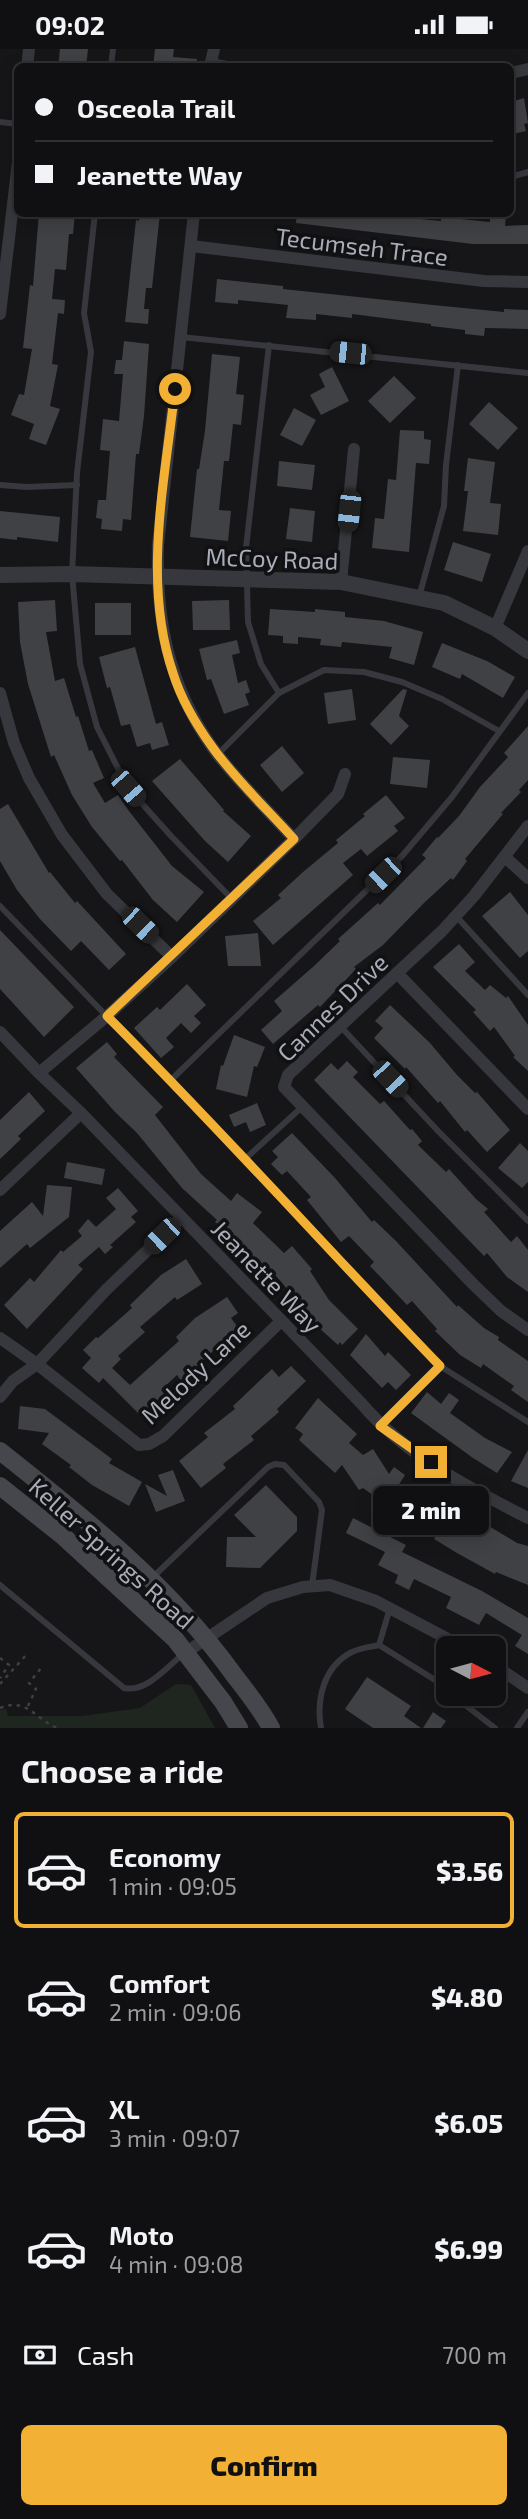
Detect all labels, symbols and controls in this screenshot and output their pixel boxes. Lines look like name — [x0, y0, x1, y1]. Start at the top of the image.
text: 09:02 — [35, 9, 105, 40]
text: Osceola Trail — [77, 92, 235, 123]
text: Jeanette Way — [77, 159, 242, 190]
street label: Tecumseh Trace — [274, 221, 450, 271]
car — [329, 340, 372, 366]
route start — [159, 373, 191, 405]
car — [337, 489, 362, 533]
street label: McCoy Road — [205, 541, 339, 575]
car — [107, 765, 150, 811]
car — [361, 853, 406, 897]
car — [118, 903, 163, 947]
street label: Cannes Drive — [271, 947, 393, 1067]
car — [368, 1056, 413, 1102]
car — [140, 1214, 185, 1258]
street label: Jeanette Way — [206, 1214, 328, 1339]
street label: Melody Lane — [135, 1314, 255, 1430]
route end — [415, 1446, 447, 1478]
street label: Keller Springs Road — [24, 1471, 200, 1635]
callout: 2 min — [373, 1487, 489, 1535]
text: 2 min — [401, 1496, 461, 1524]
north arrow — [436, 1636, 506, 1706]
map controls — [436, 1636, 506, 1706]
text: Choose a ride — [21, 1751, 224, 1789]
icon: car — [25, 1839, 88, 1902]
text: Economy — [109, 1841, 221, 1872]
text: $3.56 — [436, 1855, 503, 1886]
text: 1 min · 09:05 — [109, 1872, 237, 1900]
icon: car — [25, 1965, 88, 2028]
text: Comfort — [109, 1967, 210, 1998]
text: $4.80 — [431, 1981, 503, 2012]
text: 2 min · 09:06 — [109, 1998, 241, 2026]
icon: car — [25, 2091, 88, 2154]
text: XL — [109, 2093, 140, 2124]
text: $6.05 — [434, 2107, 503, 2138]
text: 3 min · 09:07 — [109, 2124, 240, 2152]
icon: car — [25, 2217, 88, 2280]
text: Moto — [109, 2219, 174, 2250]
text: $6.99 — [434, 2233, 503, 2264]
text: 4 min · 09:08 — [109, 2250, 243, 2278]
icon: cash — [21, 2336, 59, 2374]
text: Cash — [77, 2339, 134, 2370]
text: 700 m — [442, 2341, 507, 2369]
button: Confirm — [21, 2425, 507, 2505]

